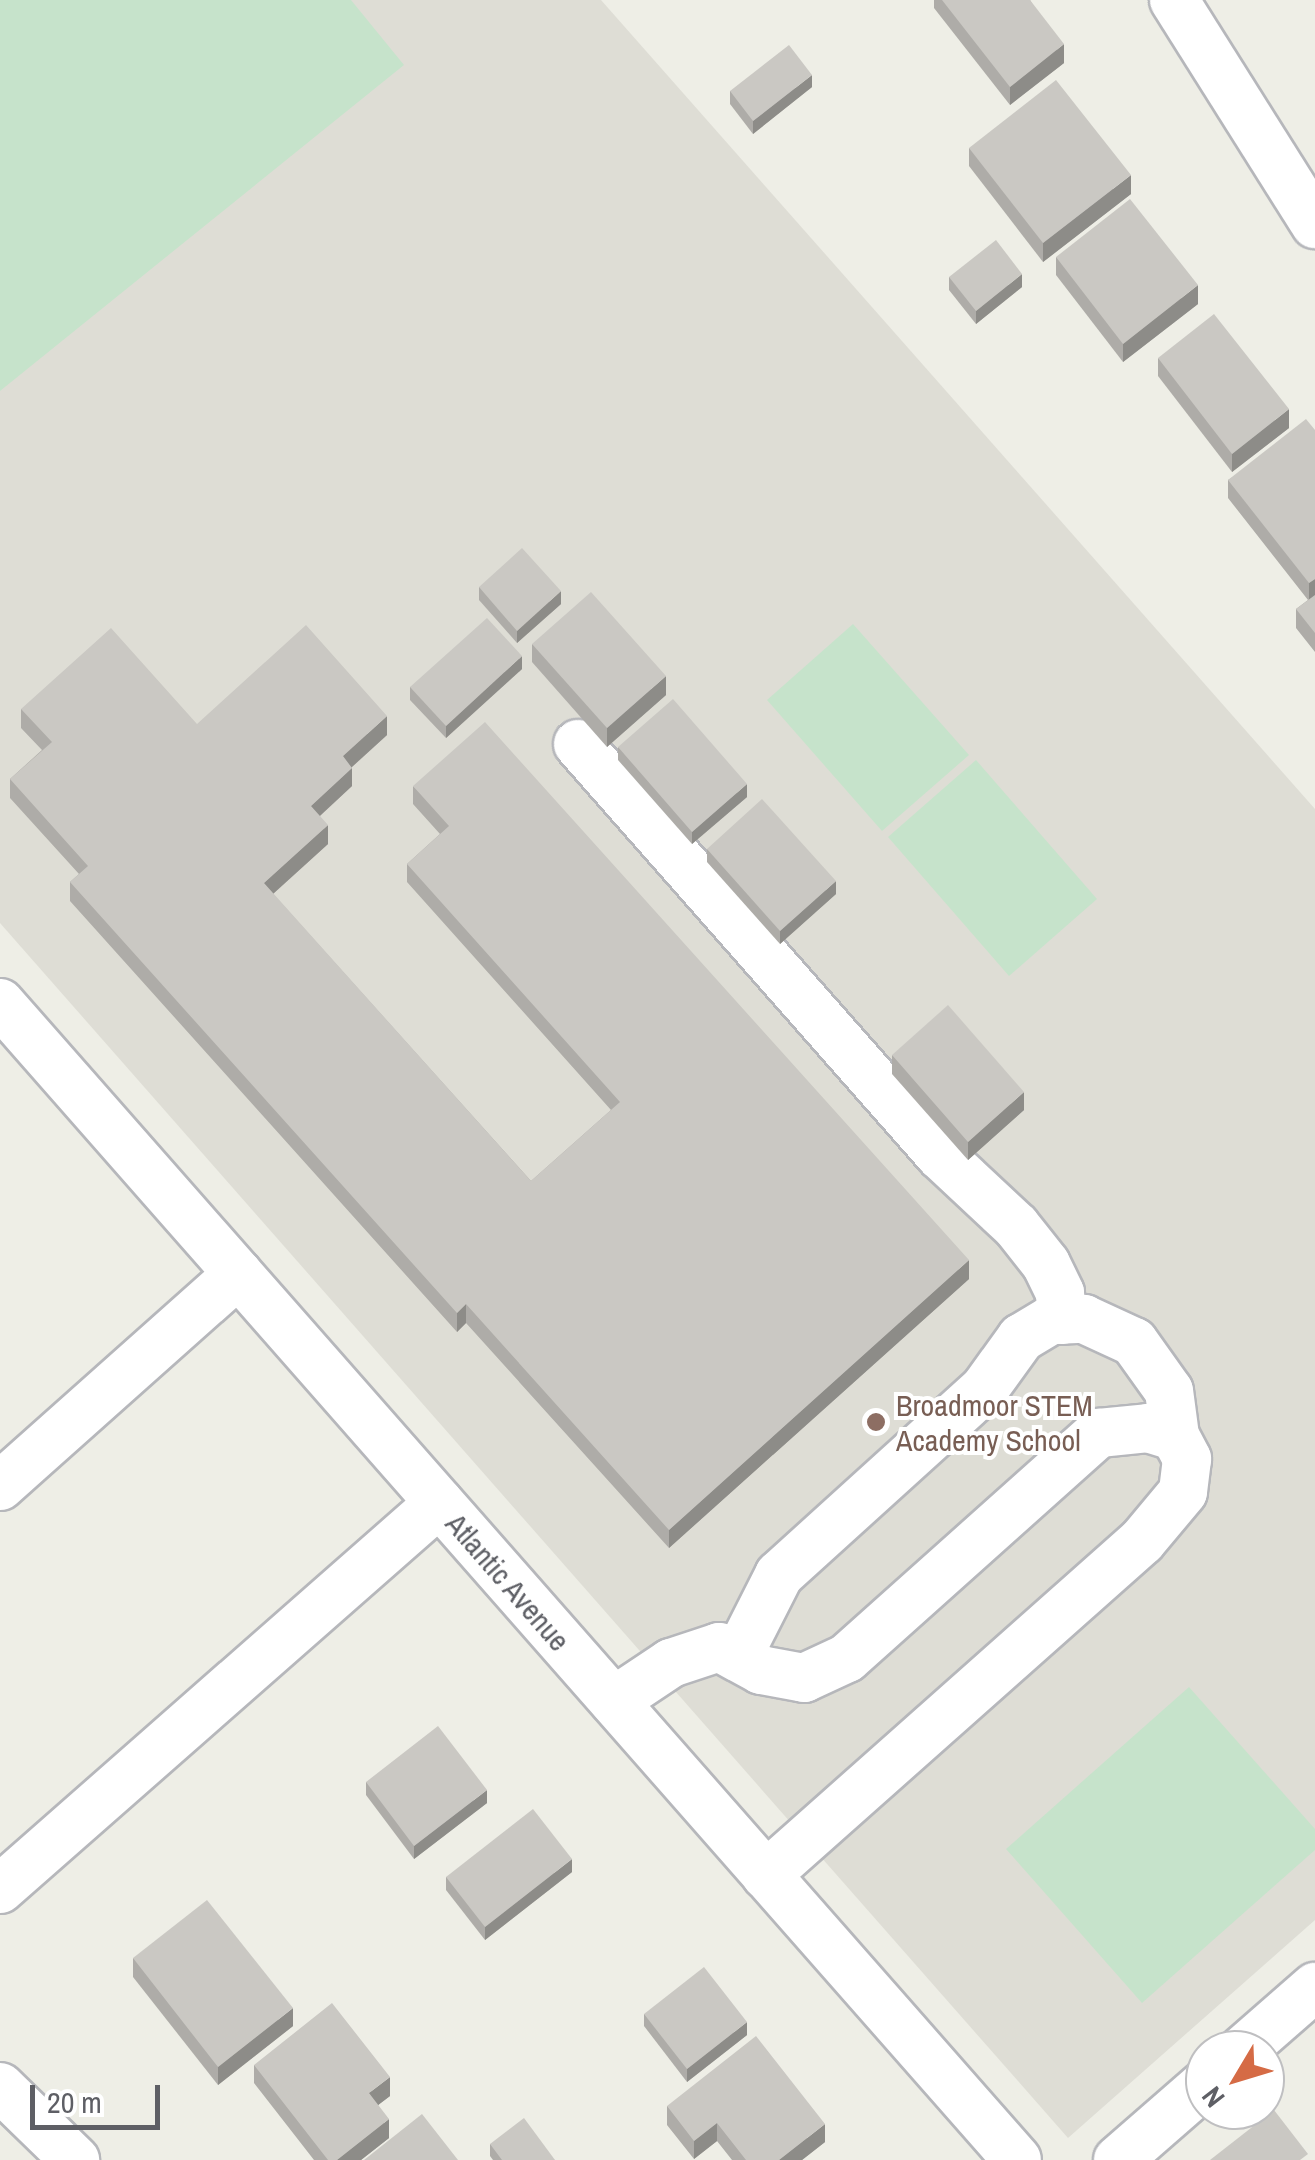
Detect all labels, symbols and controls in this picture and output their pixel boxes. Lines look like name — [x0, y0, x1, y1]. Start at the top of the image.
place label: Broadmoor STEM Academy School — [896, 1387, 1093, 1458]
marker: Broadmoor STEM Academy School — [865, 1411, 887, 1433]
street label: Atlantic Avenue — [438, 1505, 578, 1659]
north arrow — [1185, 2030, 1285, 2130]
scale bar — [35, 2065, 165, 2127]
text: N — [1193, 2079, 1233, 2115]
text: 20 m — [47, 2082, 102, 2122]

